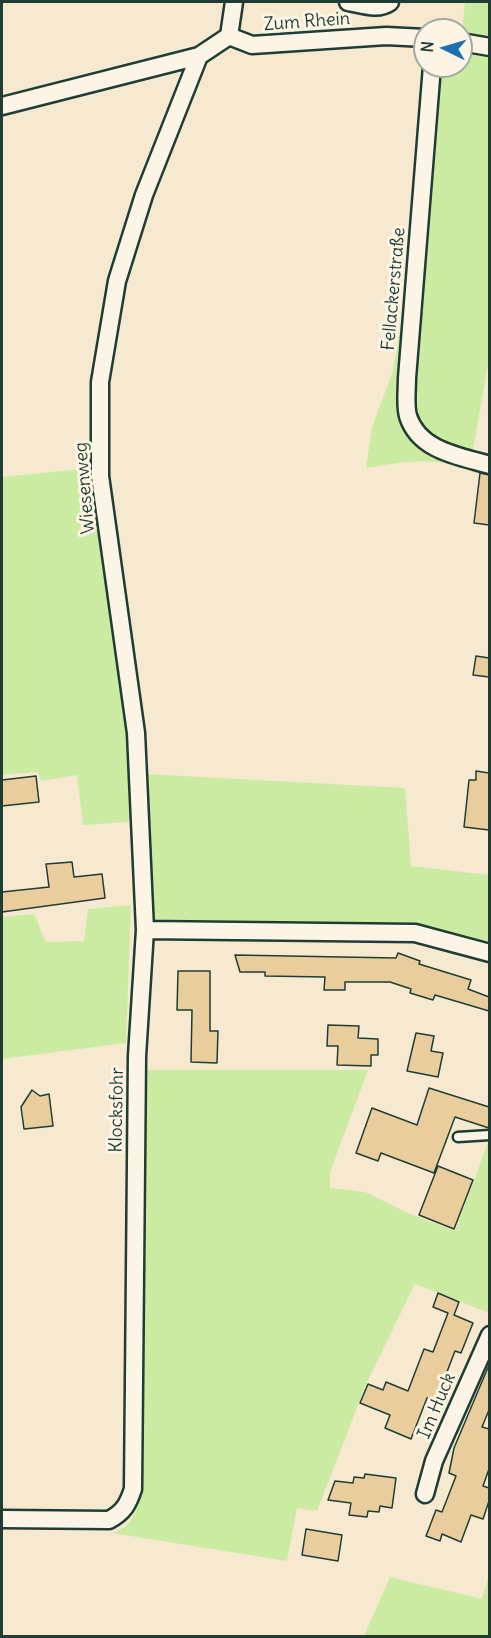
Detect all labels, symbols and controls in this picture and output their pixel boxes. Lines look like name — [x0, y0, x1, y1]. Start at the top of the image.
street label: Zum Rhein — [263, 8, 351, 36]
north arrow — [413, 18, 473, 78]
text: N — [417, 40, 438, 53]
street label: Fellackerstraße — [378, 227, 410, 351]
street label: Wiesenweg — [70, 441, 100, 535]
street label: Klocksfohr — [105, 1067, 129, 1153]
street label: Im Huck — [413, 1370, 461, 1442]

